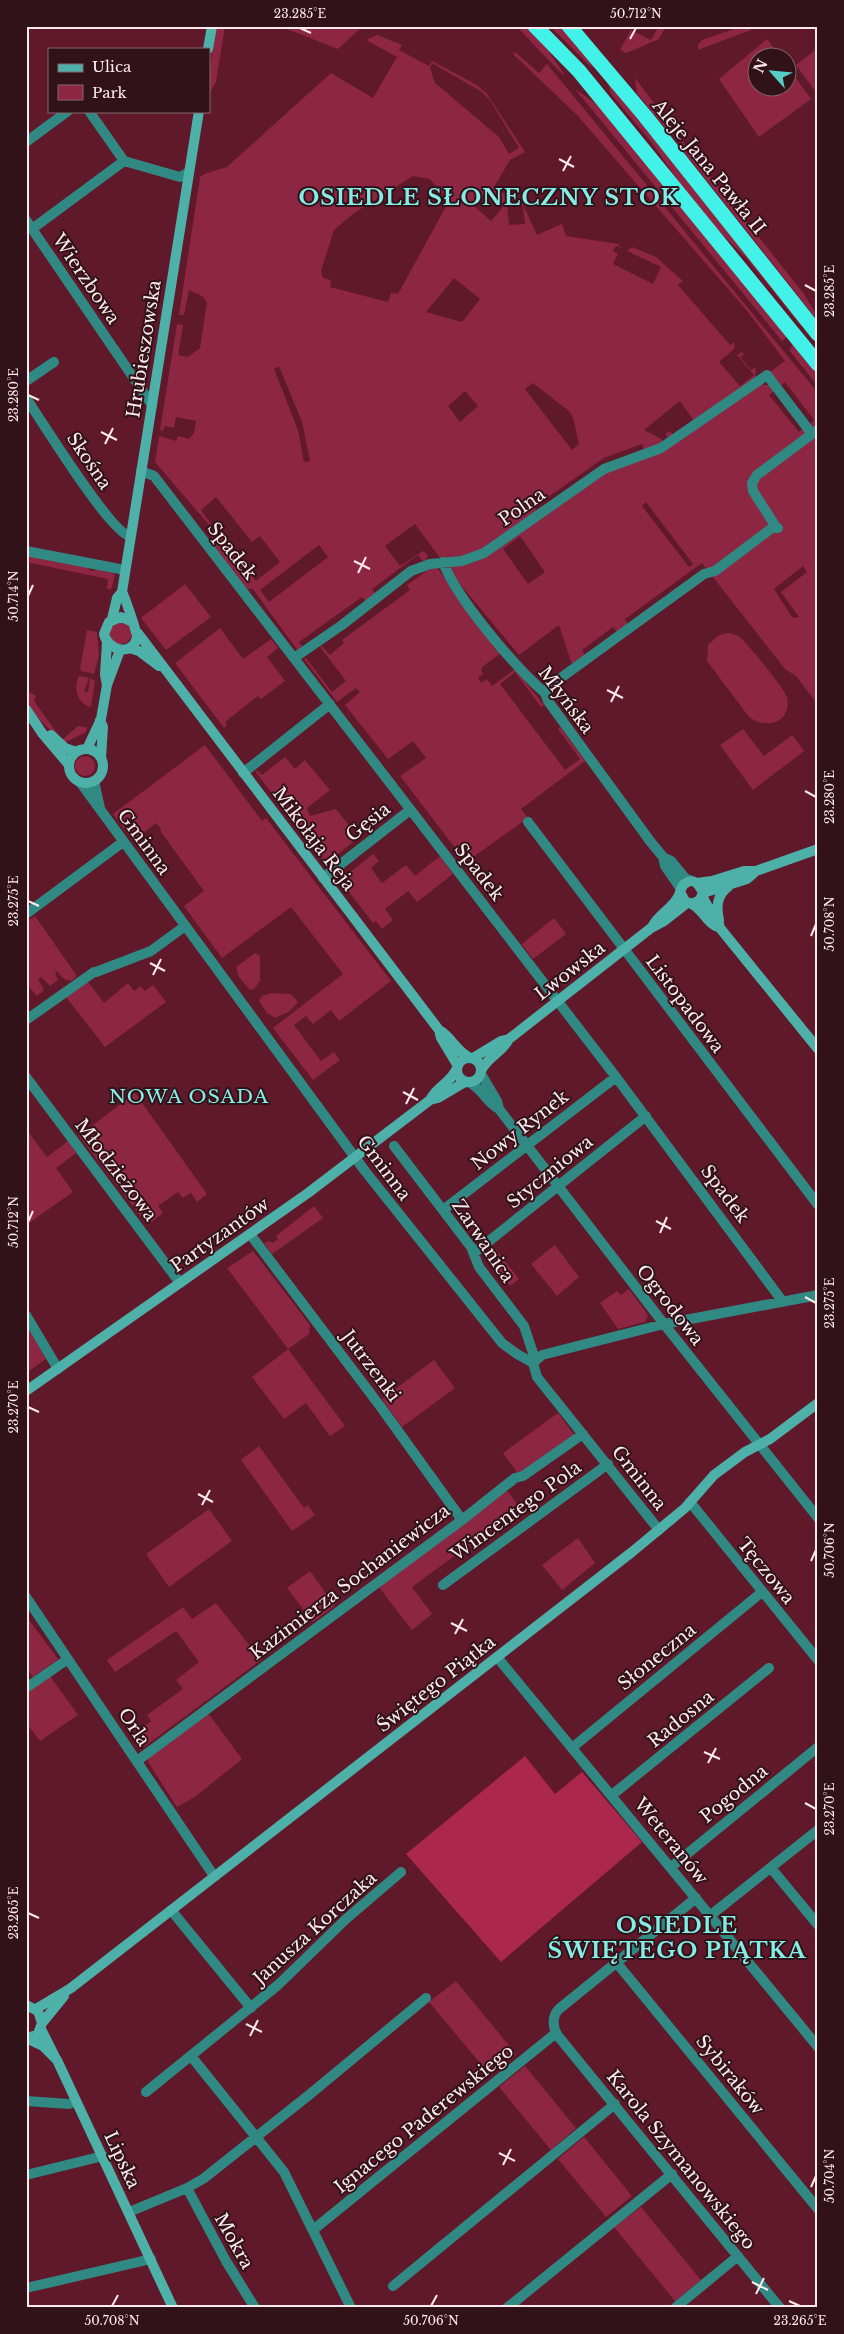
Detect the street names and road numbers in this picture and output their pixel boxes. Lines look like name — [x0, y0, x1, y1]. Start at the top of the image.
street label: Aleje Jana Pawła II — [647, 94, 770, 239]
street label: Wierzbowa — [47, 229, 124, 328]
street label: Hrubieszowska — [122, 278, 166, 420]
street label: Skośna — [62, 428, 116, 494]
street label: Polna — [494, 483, 550, 531]
street label: Spadek — [203, 518, 261, 584]
street label: Młyńska — [534, 662, 598, 738]
street label: Mikołaja Reja — [268, 783, 360, 895]
street label: Gęsia — [341, 798, 395, 846]
street label: Gminna — [113, 805, 175, 879]
street label: Spadek — [450, 839, 508, 905]
street label: Lwowska — [530, 937, 610, 1005]
street label: Listopadowa — [641, 951, 729, 1057]
street label: Nowy Rynek — [467, 1085, 573, 1175]
street label: Młodzieżowa — [70, 1114, 162, 1226]
street label: Gminna — [352, 1131, 416, 1205]
street label: Styczniowa — [503, 1131, 597, 1213]
street label: Spadek — [696, 1161, 754, 1227]
street label: Partyzantów — [167, 1193, 274, 1277]
street label: Zarwanica — [447, 1195, 519, 1287]
street label: Ogrodowa — [632, 1260, 708, 1350]
street label: Jutrzenki — [336, 1324, 405, 1406]
street label: Gminna — [607, 1441, 671, 1515]
street label: Wincentego Pola — [446, 1456, 586, 1566]
street label: Kazimierza Sochaniewicza — [246, 1500, 454, 1664]
street label: Tęczowa — [733, 1533, 799, 1609]
street label: Słoneczna — [614, 1619, 700, 1695]
street label: Świętego Piątka — [372, 1630, 500, 1737]
street label: Radosna — [644, 1686, 718, 1752]
street label: Orla — [113, 1704, 155, 1750]
street label: Pogodna — [696, 1760, 772, 1828]
street label: Weteranów — [629, 1793, 713, 1889]
street label: Janusza Korczaka — [247, 1867, 381, 1991]
street label: Sybiraków — [691, 2031, 769, 2120]
street label: Ignacego Paderewskiego — [330, 2040, 518, 2198]
street label: Karola Szymanowskiego — [602, 2066, 760, 2254]
street label: Lipska — [99, 2128, 145, 2192]
street label: Mokra — [210, 2209, 258, 2273]

